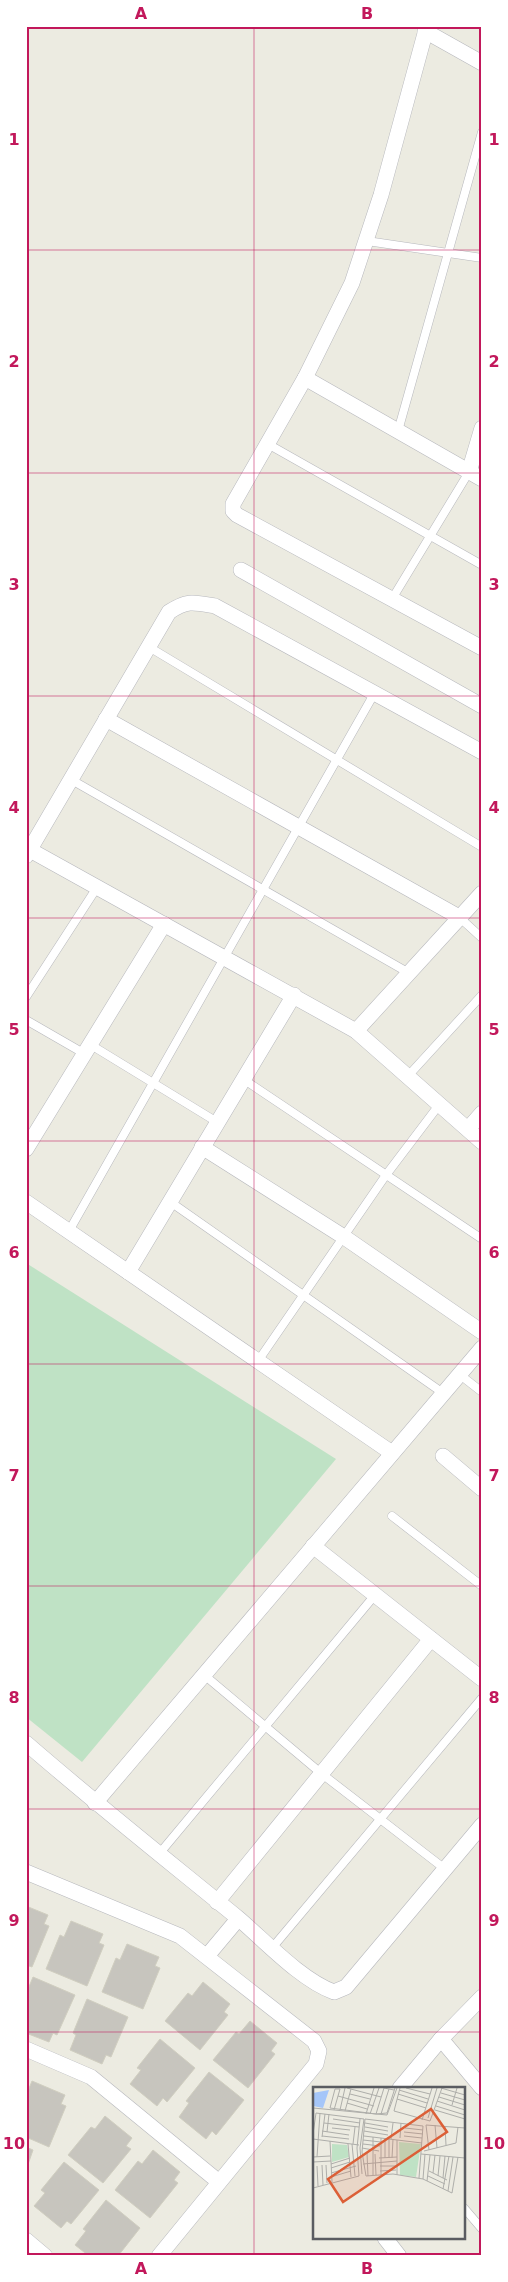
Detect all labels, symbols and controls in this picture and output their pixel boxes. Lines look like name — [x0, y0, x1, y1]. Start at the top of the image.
text: A — [135, 4, 148, 23]
text: B — [361, 4, 373, 23]
text: 1 — [8, 130, 20, 149]
text: 1 — [488, 130, 500, 149]
text: 2 — [8, 352, 20, 371]
text: 2 — [488, 352, 500, 371]
text: 3 — [8, 575, 20, 594]
text: 3 — [488, 575, 500, 594]
text: 4 — [8, 798, 20, 817]
text: 4 — [488, 798, 500, 817]
text: 5 — [8, 1020, 20, 1039]
text: 5 — [488, 1020, 500, 1039]
text: 6 — [8, 1243, 20, 1262]
text: 6 — [488, 1243, 500, 1262]
text: 7 — [8, 1466, 20, 1485]
text: 7 — [488, 1466, 500, 1485]
text: 8 — [8, 1688, 20, 1707]
text: 8 — [488, 1688, 500, 1707]
text: 9 — [8, 1911, 20, 1930]
text: 9 — [488, 1911, 500, 1930]
inset map — [313, 2087, 466, 2240]
text: 10 — [3, 2134, 25, 2153]
text: 10 — [483, 2134, 505, 2153]
text: A — [135, 2259, 148, 2278]
text: B — [361, 2259, 373, 2278]

